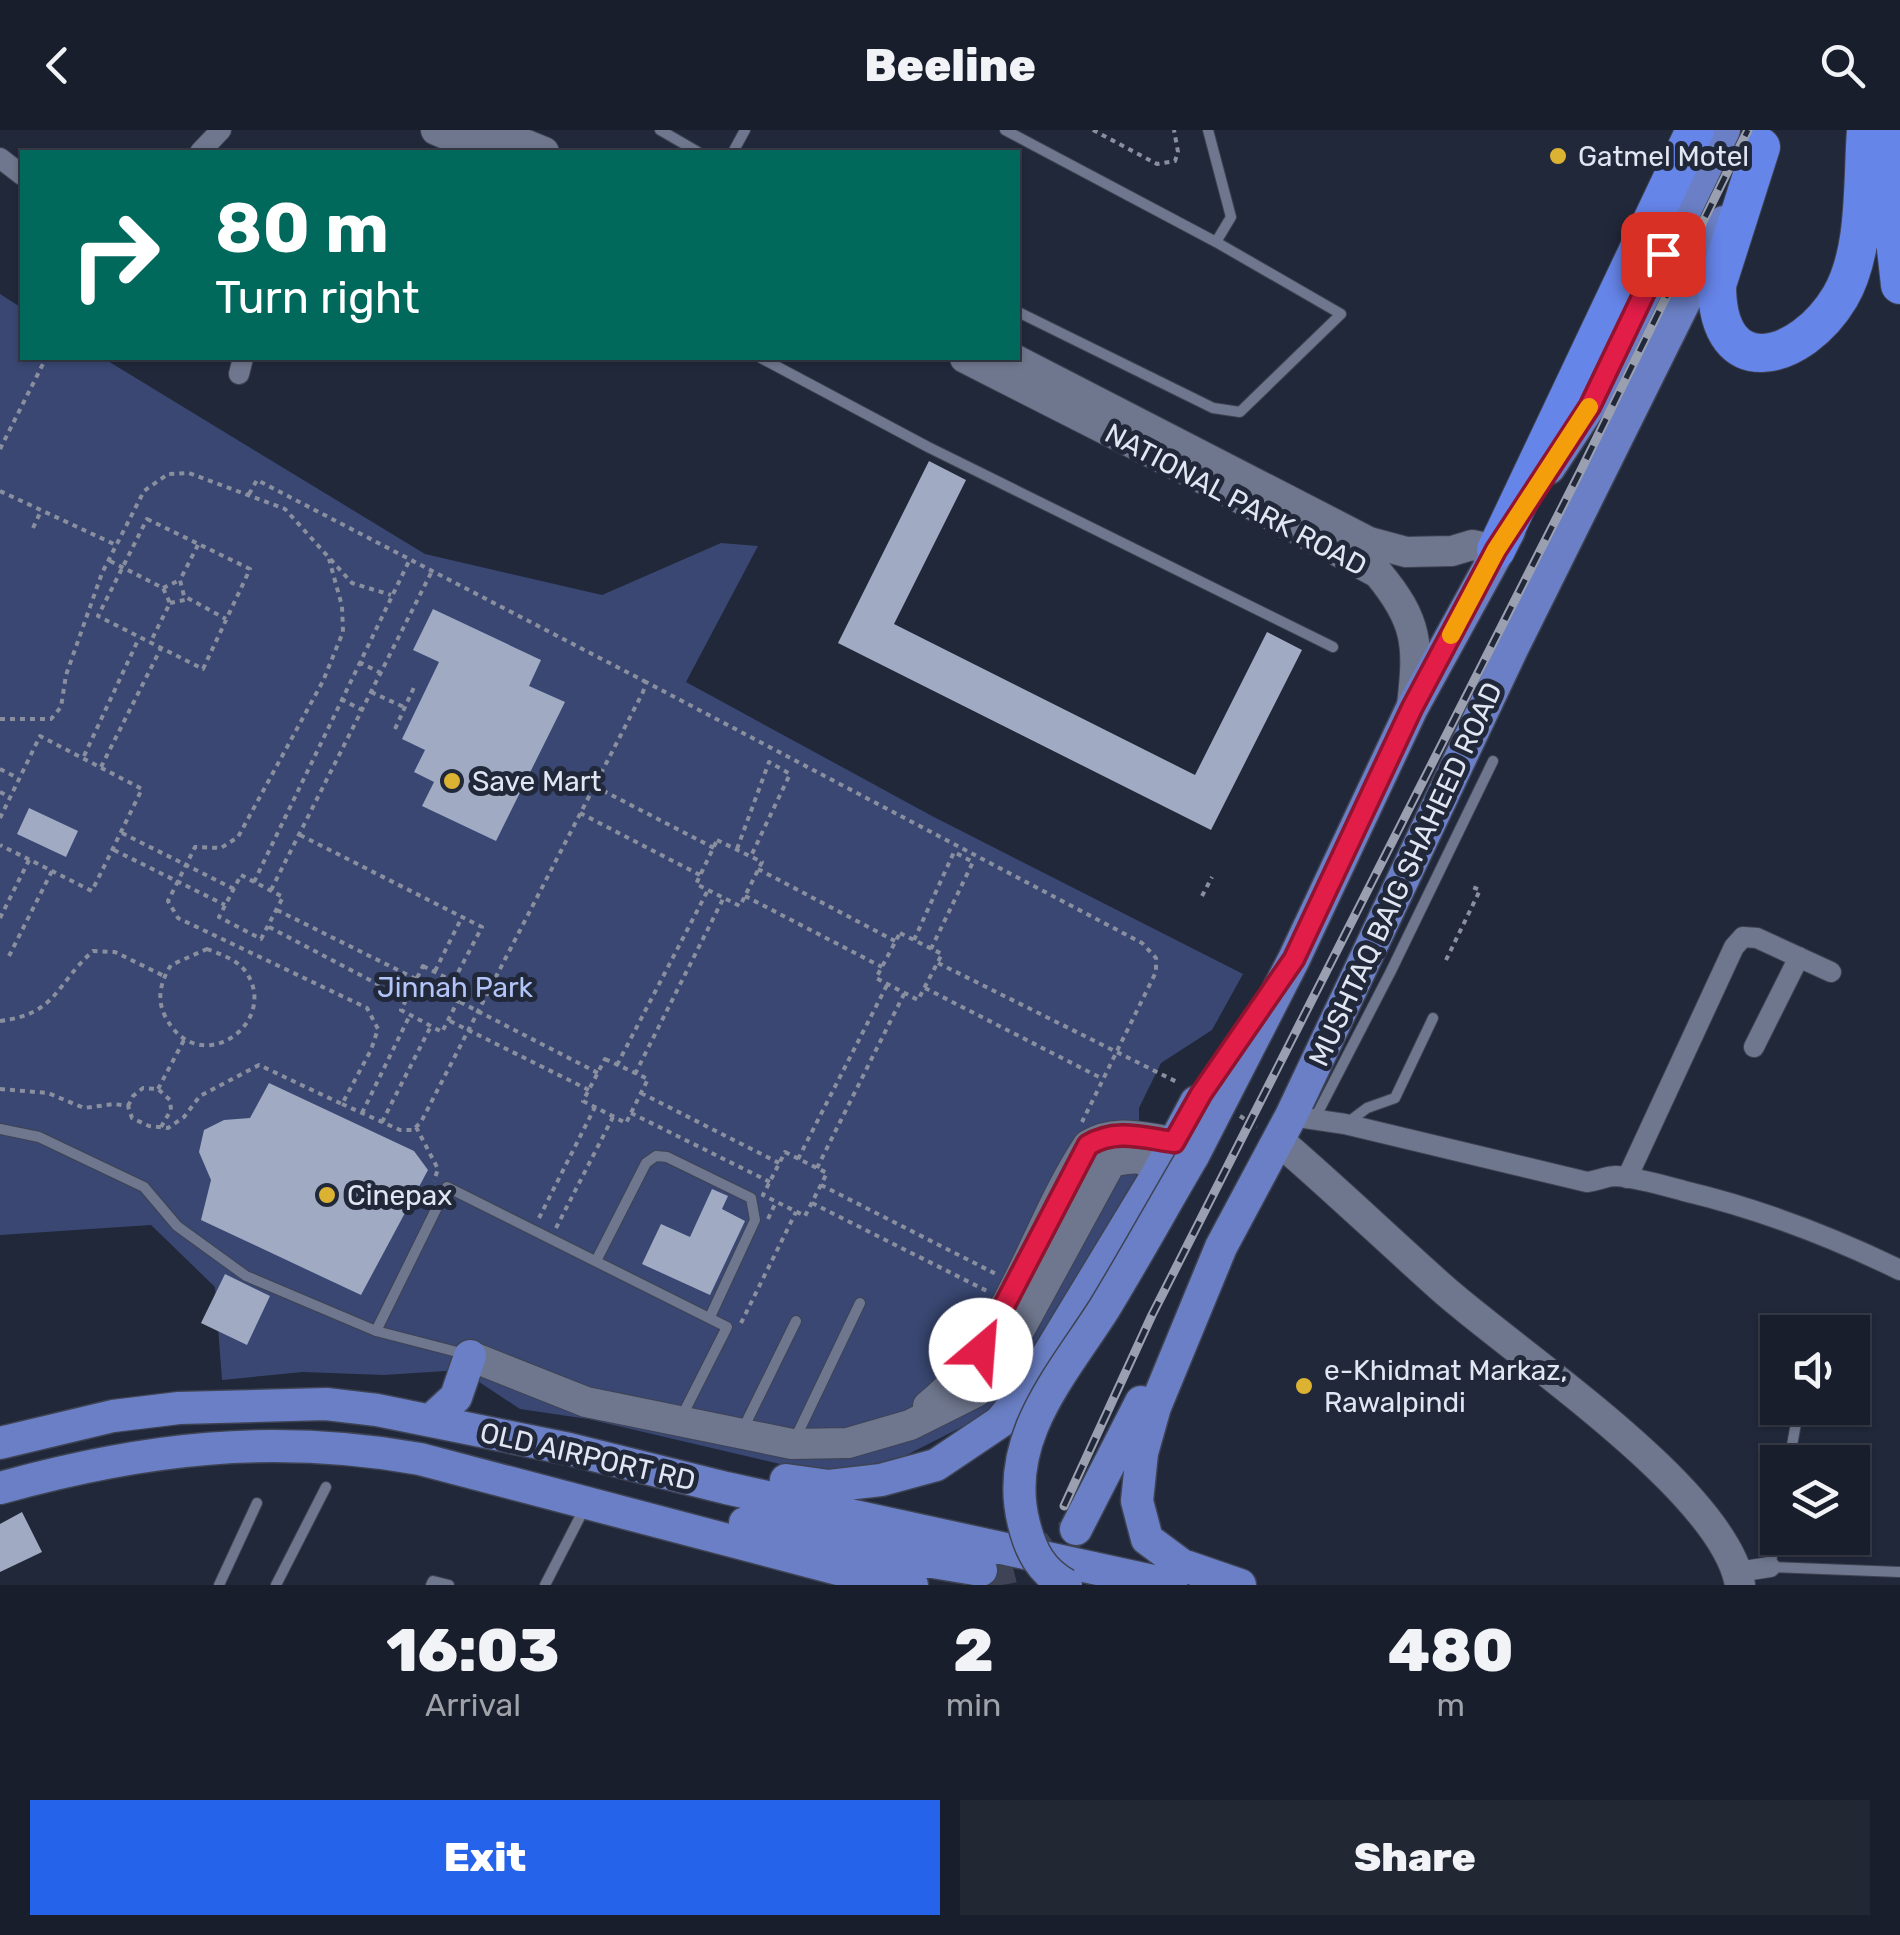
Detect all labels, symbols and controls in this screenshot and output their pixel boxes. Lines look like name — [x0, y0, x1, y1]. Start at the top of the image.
icon: back — [30, 38, 85, 93]
icon: search — [1815, 38, 1870, 93]
text: Beeline — [864, 39, 1036, 92]
place label: Gatmel Motel — [1578, 140, 1749, 173]
marker: Gatmel Motel — [1547, 145, 1569, 167]
text: 80 m — [215, 187, 389, 270]
icon: right — [50, 190, 180, 320]
pin — [1621, 212, 1706, 297]
icon: arrive — [1636, 227, 1691, 282]
text: Turn right — [215, 271, 419, 324]
street label: NATIONAL PARK ROAD — [1099, 416, 1372, 582]
street label: MUSHTAQ BAIG SHAHEED ROAD — [1302, 677, 1509, 1071]
place label: Save Mart — [472, 765, 601, 798]
marker: Save Mart — [441, 770, 463, 792]
park label: Jinnah Park — [377, 971, 534, 1004]
place label: Cinepax — [347, 1179, 452, 1212]
marker: Cinepax — [316, 1184, 338, 1206]
position arrow — [929, 1298, 1033, 1402]
map controls — [1760, 1315, 1870, 1555]
button: sound — [1760, 1315, 1870, 1425]
place label: e-Khidmat Markaz, Rawalpindi — [1324, 1354, 1568, 1419]
marker: e-Khidmat Markaz, Rawalpindi — [1293, 1375, 1315, 1397]
street label: OLD AIRPORT RD — [477, 1416, 699, 1497]
button: layers — [1760, 1445, 1870, 1555]
text: 16:03 — [386, 1615, 560, 1686]
text: 2 — [953, 1615, 994, 1686]
text: 480 — [1388, 1615, 1514, 1686]
text: Arrival — [425, 1686, 521, 1724]
text: min — [946, 1686, 1001, 1724]
text: m — [1436, 1686, 1465, 1724]
button: Exit — [30, 1800, 940, 1915]
button: Share — [960, 1800, 1870, 1915]

